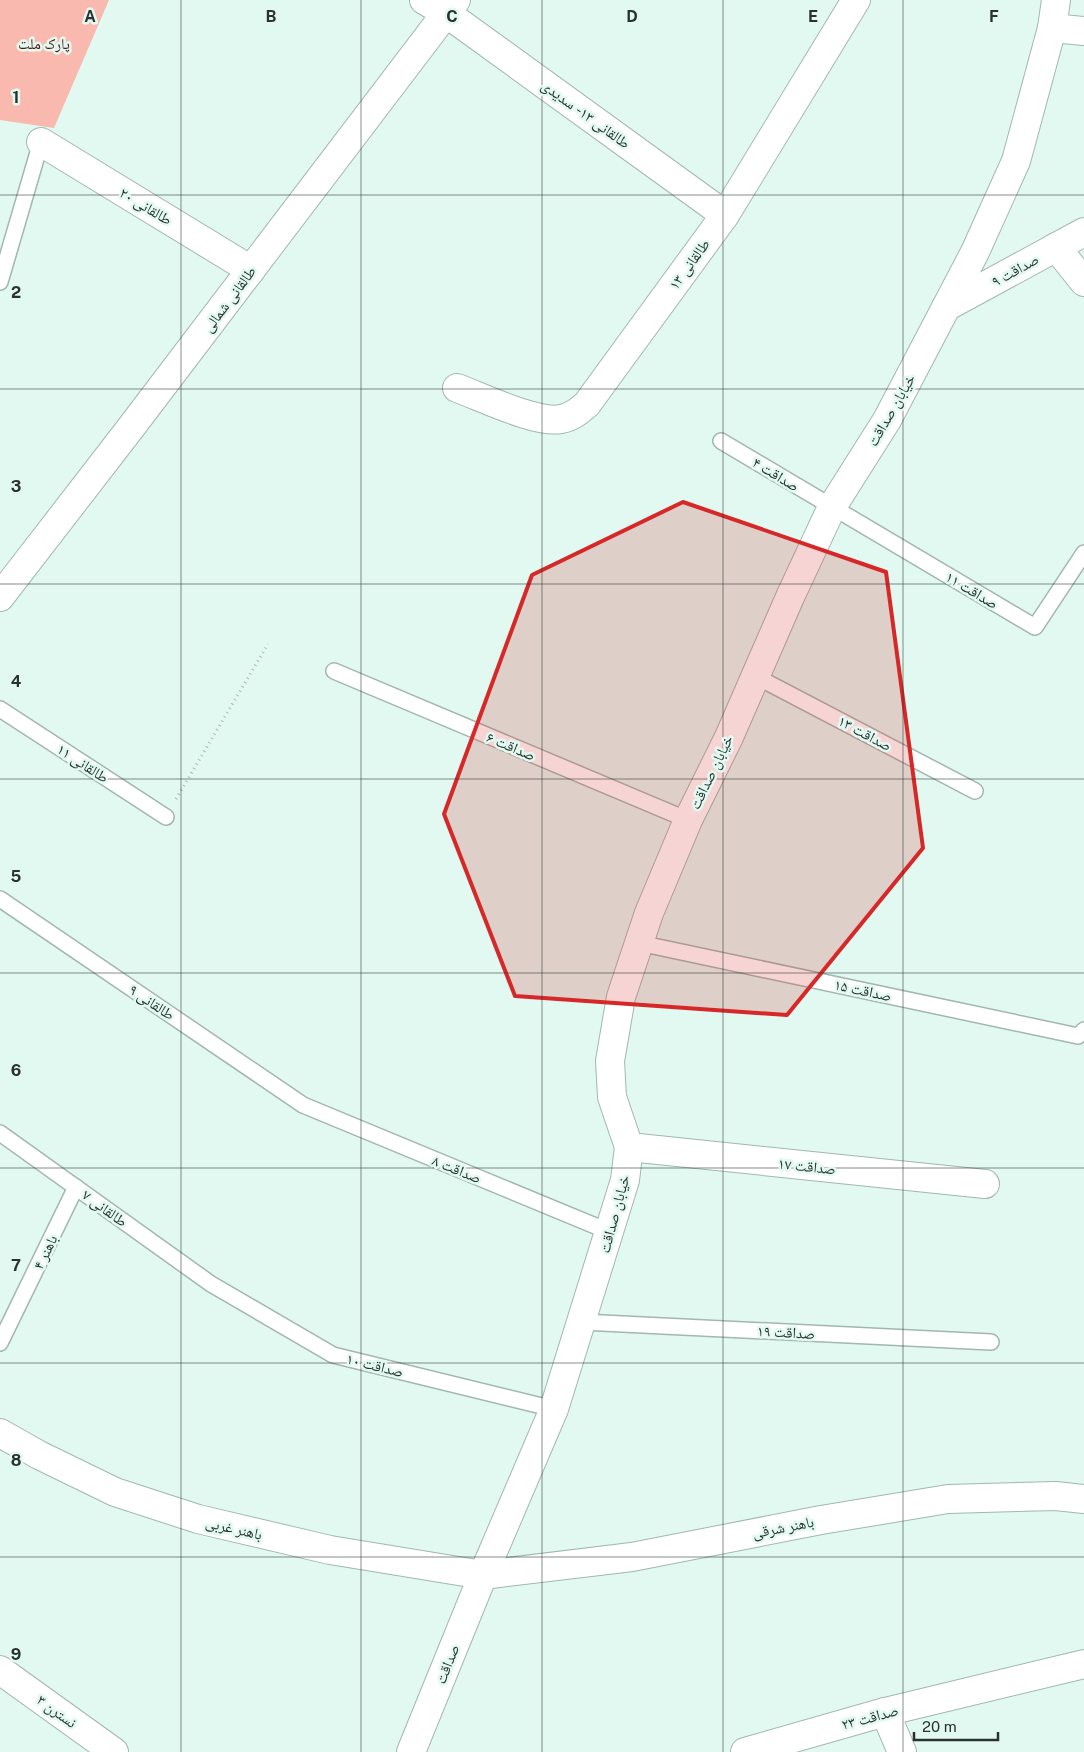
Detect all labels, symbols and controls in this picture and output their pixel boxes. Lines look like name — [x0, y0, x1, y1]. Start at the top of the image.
text: A — [84, 7, 96, 26]
text: B — [266, 7, 277, 26]
text: C — [446, 7, 458, 26]
text: D — [626, 7, 638, 26]
text: E — [808, 7, 818, 26]
text: F — [989, 7, 999, 26]
park label: پارک ملت — [18, 35, 70, 53]
street label: طالقانی ۱۳ - سدیدی — [537, 76, 634, 154]
text: 1 — [13, 88, 19, 107]
street label: طالقانی ۲۰ — [116, 184, 175, 230]
street label: طالقانی ۱۳ — [665, 235, 715, 294]
street label: صداقت ۹ — [988, 250, 1042, 290]
street label: طالقانی شمالی — [199, 263, 261, 336]
text: 2 — [11, 283, 21, 302]
street label: خیابان صداقت — [864, 371, 920, 450]
street label: صداقت ۴ — [750, 453, 802, 495]
text: 3 — [11, 477, 21, 496]
street label: صداقت ۱۱ — [943, 568, 1001, 612]
text: 4 — [11, 672, 22, 691]
street label: صداقت ۱۳ — [835, 712, 895, 754]
street label: صداقت ۶ — [484, 728, 538, 764]
street label: خیابان صداقت — [686, 732, 738, 813]
street label: طالقانی ۱۱ — [53, 740, 112, 788]
text: 5 — [11, 867, 22, 886]
street label: صداقت ۱۵ — [833, 976, 893, 1004]
street label: طالقانی ۹ — [125, 981, 178, 1025]
text: 6 — [11, 1061, 21, 1080]
street label: صداقت ۸ — [430, 1151, 484, 1187]
street label: صداقت ۱۷ — [777, 1155, 837, 1177]
street label: خیابان صداقت — [595, 1173, 635, 1255]
street label: طالقانی ۷ — [78, 1186, 131, 1232]
street label: باهنر ۴ — [29, 1232, 62, 1273]
text: 7 — [11, 1256, 21, 1275]
street label: صداقت ۱۹ — [757, 1322, 815, 1342]
street label: صداقت ۱۰ — [345, 1350, 405, 1380]
text: 8 — [11, 1451, 22, 1470]
street label: باهنر غربی — [204, 1513, 264, 1545]
street label: باهنر شرقی — [751, 1513, 816, 1543]
street label: صداقت — [431, 1642, 463, 1686]
text: 9 — [11, 1645, 21, 1664]
street label: نسترن ۳ — [33, 1691, 80, 1733]
street label: صداقت ۲۳ — [840, 1701, 900, 1733]
scale bar — [914, 1710, 998, 1742]
text: 20 m — [922, 1718, 957, 1735]

